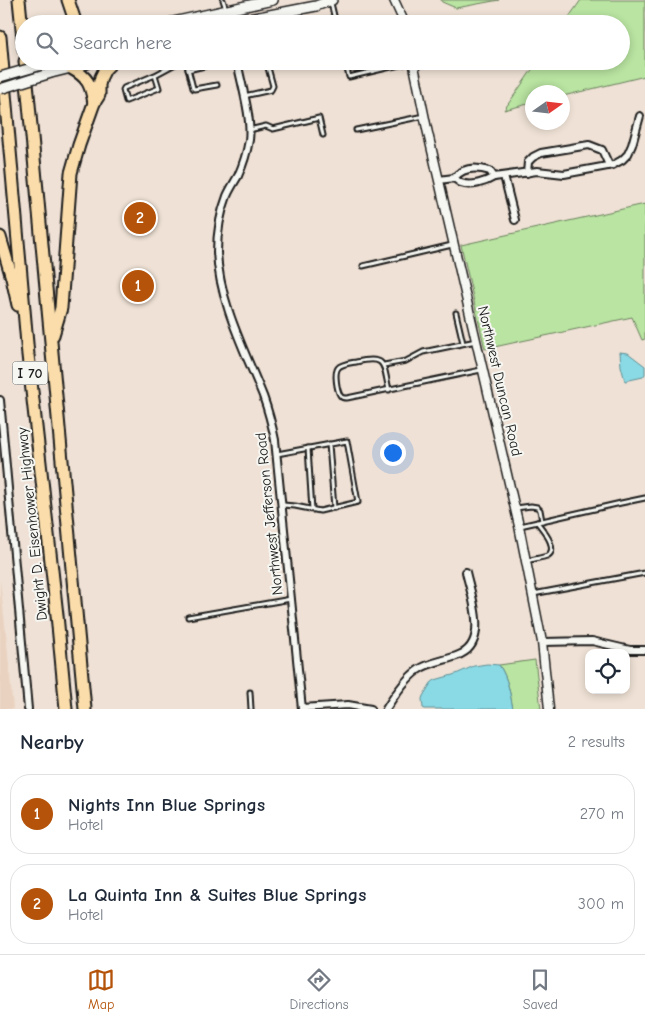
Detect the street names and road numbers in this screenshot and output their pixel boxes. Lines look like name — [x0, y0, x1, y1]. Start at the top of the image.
street label: Northwest Duncan Road — [474, 304, 526, 458]
road number: I 70 — [12, 362, 48, 384]
street label: Dwight D. Eisenhower Highway — [13, 426, 51, 621]
street label: Northwest Jefferson Road — [251, 432, 287, 596]

